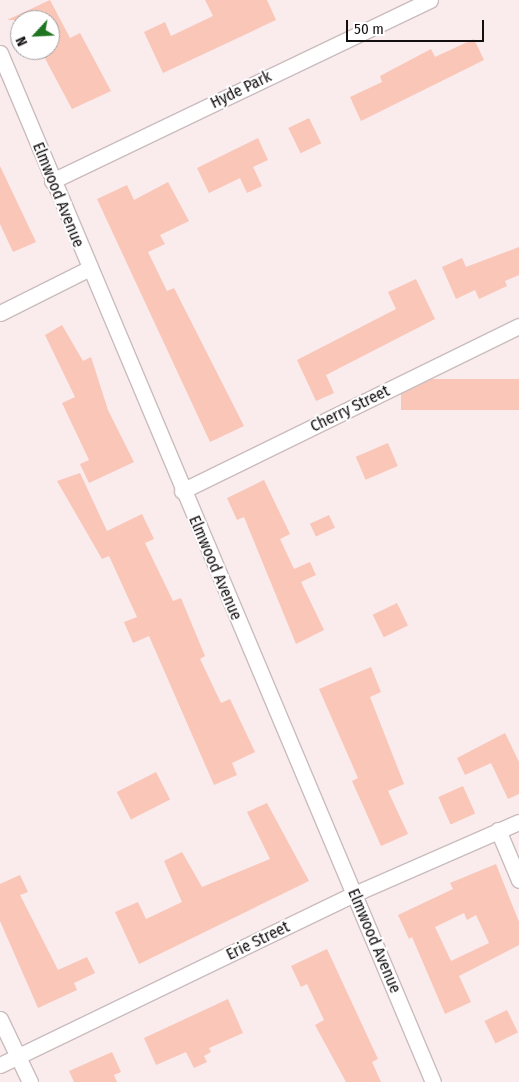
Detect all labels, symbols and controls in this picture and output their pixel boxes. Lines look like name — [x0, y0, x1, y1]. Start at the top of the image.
north arrow — [10, 10, 60, 60]
scale bar — [349, 10, 486, 42]
text: 50 m — [354, 20, 384, 38]
text: N — [12, 34, 31, 49]
street label: Hyde Park — [207, 67, 275, 113]
street label: Elmwood Avenue — [28, 140, 88, 250]
street label: Cherry Street — [307, 382, 393, 436]
street label: Elmwood Avenue — [184, 513, 246, 623]
street label: Elmwood Avenue — [343, 886, 405, 996]
street label: Erie Street — [223, 917, 293, 965]

